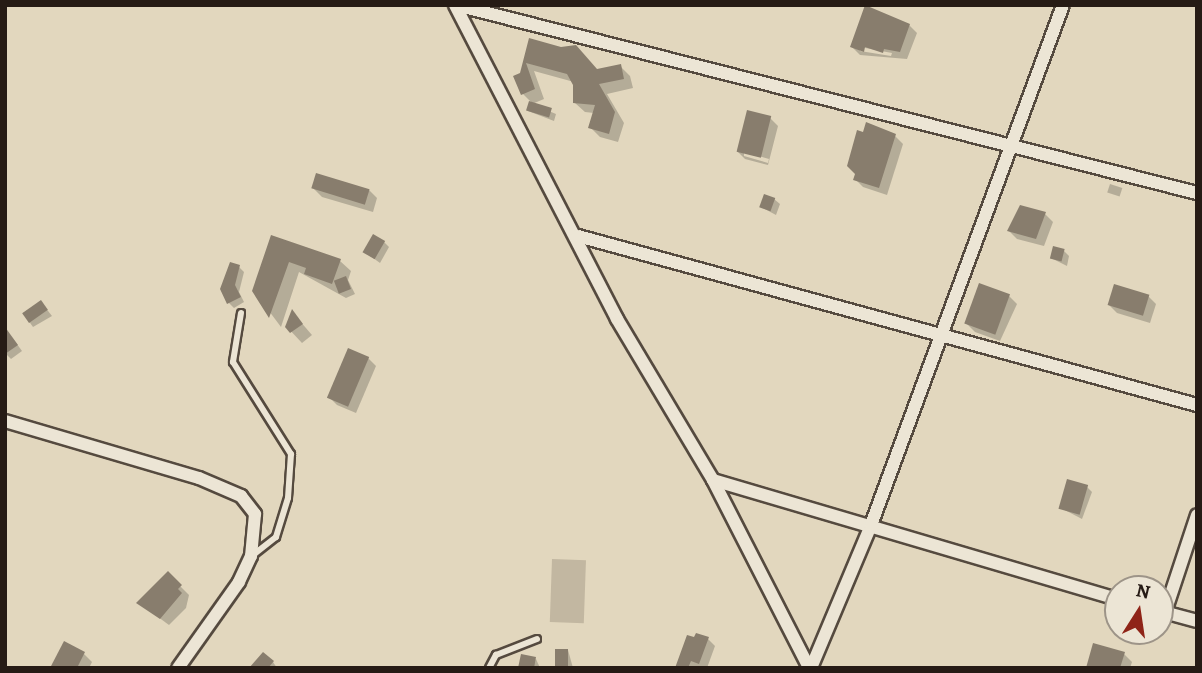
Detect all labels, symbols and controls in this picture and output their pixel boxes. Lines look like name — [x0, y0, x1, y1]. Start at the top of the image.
north arrow — [1104, 575, 1174, 645]
text: N — [1133, 577, 1152, 606]

